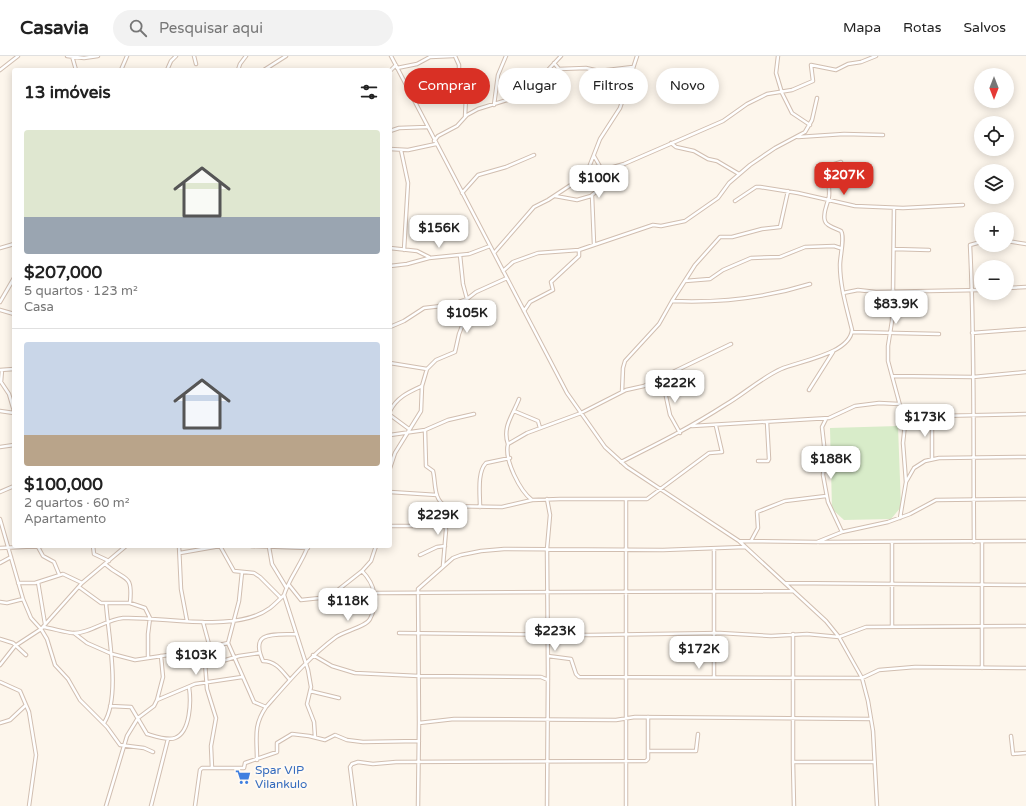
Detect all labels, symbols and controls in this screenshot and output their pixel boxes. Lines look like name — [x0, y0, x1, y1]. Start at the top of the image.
search box — [113, 10, 393, 46]
text: Casavia — [20, 17, 89, 39]
icon: search — [127, 17, 149, 39]
text: Pesquisar aqui — [159, 19, 263, 37]
text: Mapa — [843, 19, 881, 36]
text: Rotas — [903, 19, 941, 36]
text: Salvos — [963, 19, 1006, 36]
chip: Comprar — [404, 68, 490, 104]
chip: Alugar — [498, 68, 571, 104]
chip: Filtros — [579, 68, 648, 104]
chip: Novo — [656, 68, 719, 104]
north arrow — [974, 68, 1014, 108]
map controls — [974, 68, 1014, 300]
icon: filters — [358, 81, 380, 103]
text: 13 imóveis — [24, 82, 111, 103]
button: locate — [974, 116, 1014, 156]
icon: home — [166, 156, 238, 228]
pin: $207K — [816, 162, 872, 196]
button: layers — [974, 164, 1014, 204]
pin: $100K — [571, 165, 627, 199]
text: $207K — [823, 167, 865, 183]
text: $100K — [578, 170, 620, 186]
button: + — [974, 212, 1014, 252]
pin: $156K — [411, 215, 467, 249]
text: $156K — [418, 220, 460, 236]
button: − — [974, 260, 1014, 300]
text: $207,000 — [24, 262, 102, 283]
text: 5 quartos · 123 m² — [24, 283, 138, 299]
pin: $83.9K — [863, 291, 929, 325]
text: $83.9K — [874, 296, 918, 312]
text: Casa — [24, 299, 54, 315]
pin: $105K — [439, 300, 495, 334]
text: $105K — [446, 305, 488, 321]
icon: home — [166, 368, 238, 440]
pin: $222K — [647, 370, 703, 404]
text: $222K — [654, 375, 696, 391]
pin: $173K — [897, 404, 953, 438]
text: $173K — [904, 409, 946, 425]
pin: $188K — [803, 446, 859, 480]
text: $188K — [810, 451, 852, 467]
text: $100,000 — [24, 474, 103, 495]
text: 2 quartos · 60 m² — [24, 495, 130, 511]
pin: $229K — [410, 502, 466, 536]
text: $229K — [417, 507, 459, 523]
text: Apartamento — [24, 511, 106, 527]
pin: $118K — [320, 588, 376, 622]
text: $118K — [327, 593, 369, 609]
pin: $223K — [527, 618, 583, 652]
text: $223K — [534, 623, 576, 639]
pin: $172K — [671, 636, 727, 670]
text: $172K — [678, 641, 720, 657]
pin: $103K — [168, 642, 224, 676]
text: $103K — [175, 647, 217, 663]
place label: Spar VIP Vilankulo — [255, 763, 307, 791]
supermarket icon: Spar VIP Vilankulo — [234, 768, 252, 786]

